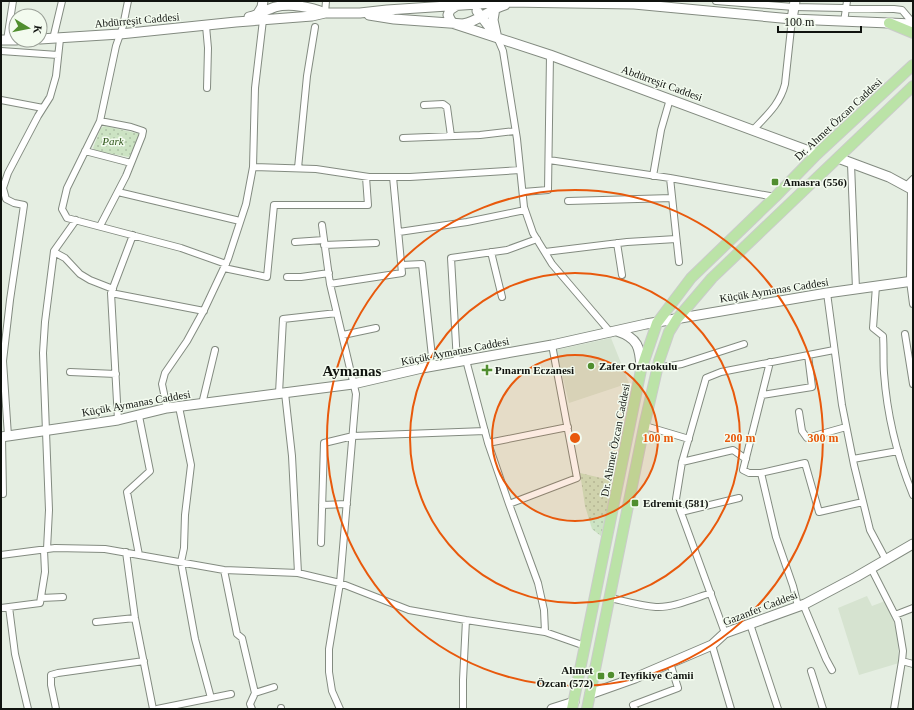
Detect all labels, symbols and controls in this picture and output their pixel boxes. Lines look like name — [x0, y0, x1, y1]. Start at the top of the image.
north arrow — [8, 8, 48, 48]
scale bar — [778, 8, 861, 34]
street label: Abdürreşit Caddesi — [94, 10, 180, 30]
text: 100 m — [784, 15, 815, 29]
text: K — [31, 24, 45, 35]
street label: Abdürreşit Caddesi — [620, 63, 704, 103]
street label: Dr. Ahmet Özcan Caddesi — [792, 75, 884, 163]
park label: Park — [101, 135, 125, 147]
place label: Amasra (556) — [783, 176, 847, 189]
marker: Amasra (556) — [770, 177, 780, 187]
street label: Küçük Aymanas Caddesi — [719, 275, 829, 305]
street label: Küçük Aymanas Caddesi — [400, 335, 510, 367]
place label: Zafer Ortaokulu — [599, 360, 677, 372]
marker: Zafer Ortaokulu — [586, 361, 596, 371]
district label: Aymanas — [323, 363, 382, 379]
place label: Pınarın Eczanesi — [495, 364, 574, 376]
marker: Pınarın Eczanesi — [482, 365, 492, 375]
street label: Dr. Ahmet Özcan Caddesi — [598, 382, 632, 498]
street label: Küçük Aymanas Caddesi — [81, 388, 191, 418]
centre of rings — [568, 431, 582, 445]
text: 100 m — [643, 431, 674, 445]
text: 200 m — [725, 431, 756, 445]
text: 300 m — [808, 431, 839, 445]
place label: Edremit (581) — [643, 497, 709, 510]
marker: Edremit (581) — [630, 498, 640, 508]
street label: Gazanfer Caddesi — [721, 588, 799, 628]
place label: Ahmet Özcan (572) — [536, 664, 593, 690]
place label: Teyfikiye Camii — [619, 669, 693, 681]
marker: Teyfikiye Camii — [606, 670, 616, 680]
marker: Ahmet Özcan (572) — [596, 671, 606, 681]

